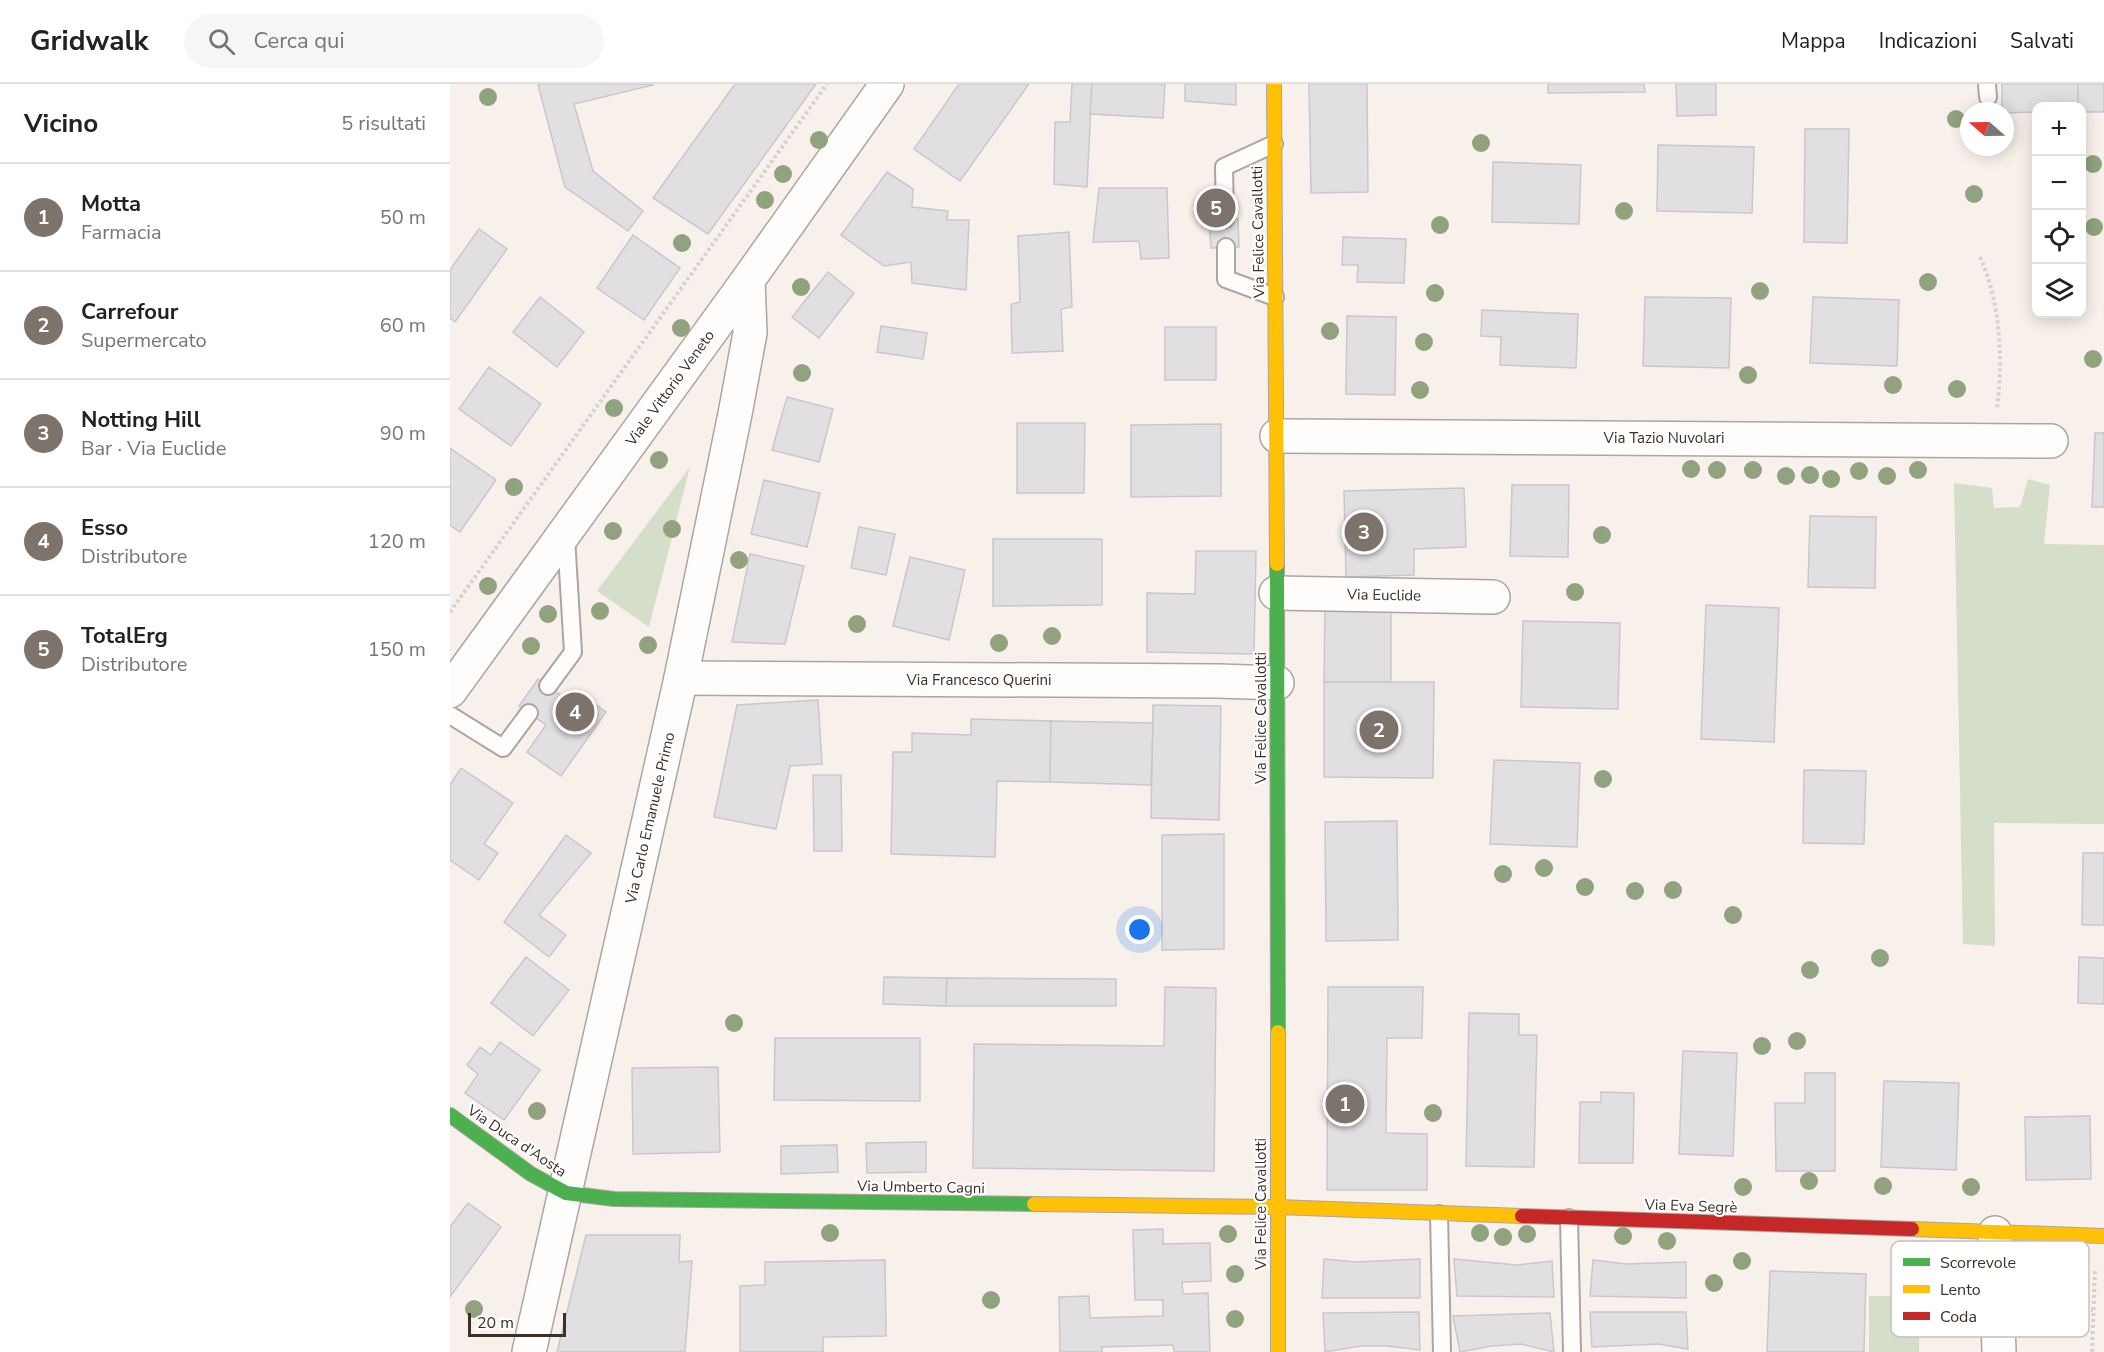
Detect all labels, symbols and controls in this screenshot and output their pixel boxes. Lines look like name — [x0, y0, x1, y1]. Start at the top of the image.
search box — [184, 14, 604, 68]
text: Gridwalk — [30, 22, 148, 60]
icon: search — [205, 25, 238, 58]
text: Cerca qui — [253, 26, 345, 56]
text: Mappa — [1781, 27, 1846, 55]
text: Indicazioni — [1879, 27, 1977, 55]
text: Salvati — [2010, 27, 2074, 55]
north arrow — [1960, 102, 2014, 156]
map controls — [2032, 102, 2086, 318]
button: + — [2032, 102, 2086, 156]
text: Vicino — [24, 106, 98, 141]
text: 5 risultati — [341, 110, 426, 137]
button: − — [2032, 156, 2086, 210]
street label: Via Felice Cavallotti — [1247, 166, 1269, 299]
pin: 5 — [1196, 186, 1236, 230]
text: Motta — [81, 189, 141, 219]
text: 1 — [38, 204, 50, 231]
text: 50 m — [380, 204, 426, 231]
button: locate — [2032, 210, 2086, 264]
text: Farmacia — [81, 219, 162, 246]
button: layers — [2032, 264, 2086, 318]
text: Carrefour — [81, 297, 178, 327]
text: 2 — [38, 312, 50, 339]
text: 60 m — [380, 312, 426, 339]
street label: Viale Vittorio Veneto — [621, 326, 719, 451]
text: Supermercato — [81, 327, 207, 354]
text: Notting Hill — [81, 405, 201, 435]
text: 3 — [38, 420, 50, 447]
text: 90 m — [380, 420, 426, 447]
street label: Via Tazio Nuvolari — [1603, 428, 1724, 448]
text: Bar · Via Euclide — [81, 435, 226, 462]
pin: 3 — [1344, 510, 1384, 554]
text: Esso — [81, 513, 128, 543]
text: 4 — [38, 528, 50, 555]
text: 120 m — [368, 528, 426, 555]
text: Distributore — [81, 543, 187, 570]
street label: Via Euclide — [1346, 584, 1421, 606]
text: TotalErg — [81, 621, 168, 651]
text: 5 — [38, 636, 50, 663]
text: 150 m — [368, 636, 426, 663]
text: Distributore — [81, 651, 187, 678]
street label: Via Felice Cavallotti — [1251, 652, 1271, 785]
street label: Via Francesco Querini — [905, 670, 1052, 690]
pin: 4 — [556, 690, 594, 734]
pin: 2 — [1360, 708, 1398, 752]
street label: Via Carlo Emanuele Primo — [620, 730, 679, 907]
your location — [1125, 915, 1154, 944]
pin: 1 — [1326, 1082, 1364, 1126]
street label: Via Duca d'Aosta — [463, 1100, 570, 1182]
street label: Via Felice Cavallotti — [1251, 1138, 1271, 1271]
street label: Via Umberto Cagni — [856, 1176, 985, 1198]
street label: Via Eva Segrè — [1643, 1194, 1738, 1218]
legend — [1891, 1241, 2089, 1337]
text: Scorrevole — [1940, 1252, 2016, 1274]
text: Lento — [1940, 1279, 1981, 1301]
text: Coda — [1940, 1306, 1977, 1328]
scale bar — [468, 1310, 566, 1338]
text: 20 m — [477, 1312, 514, 1334]

